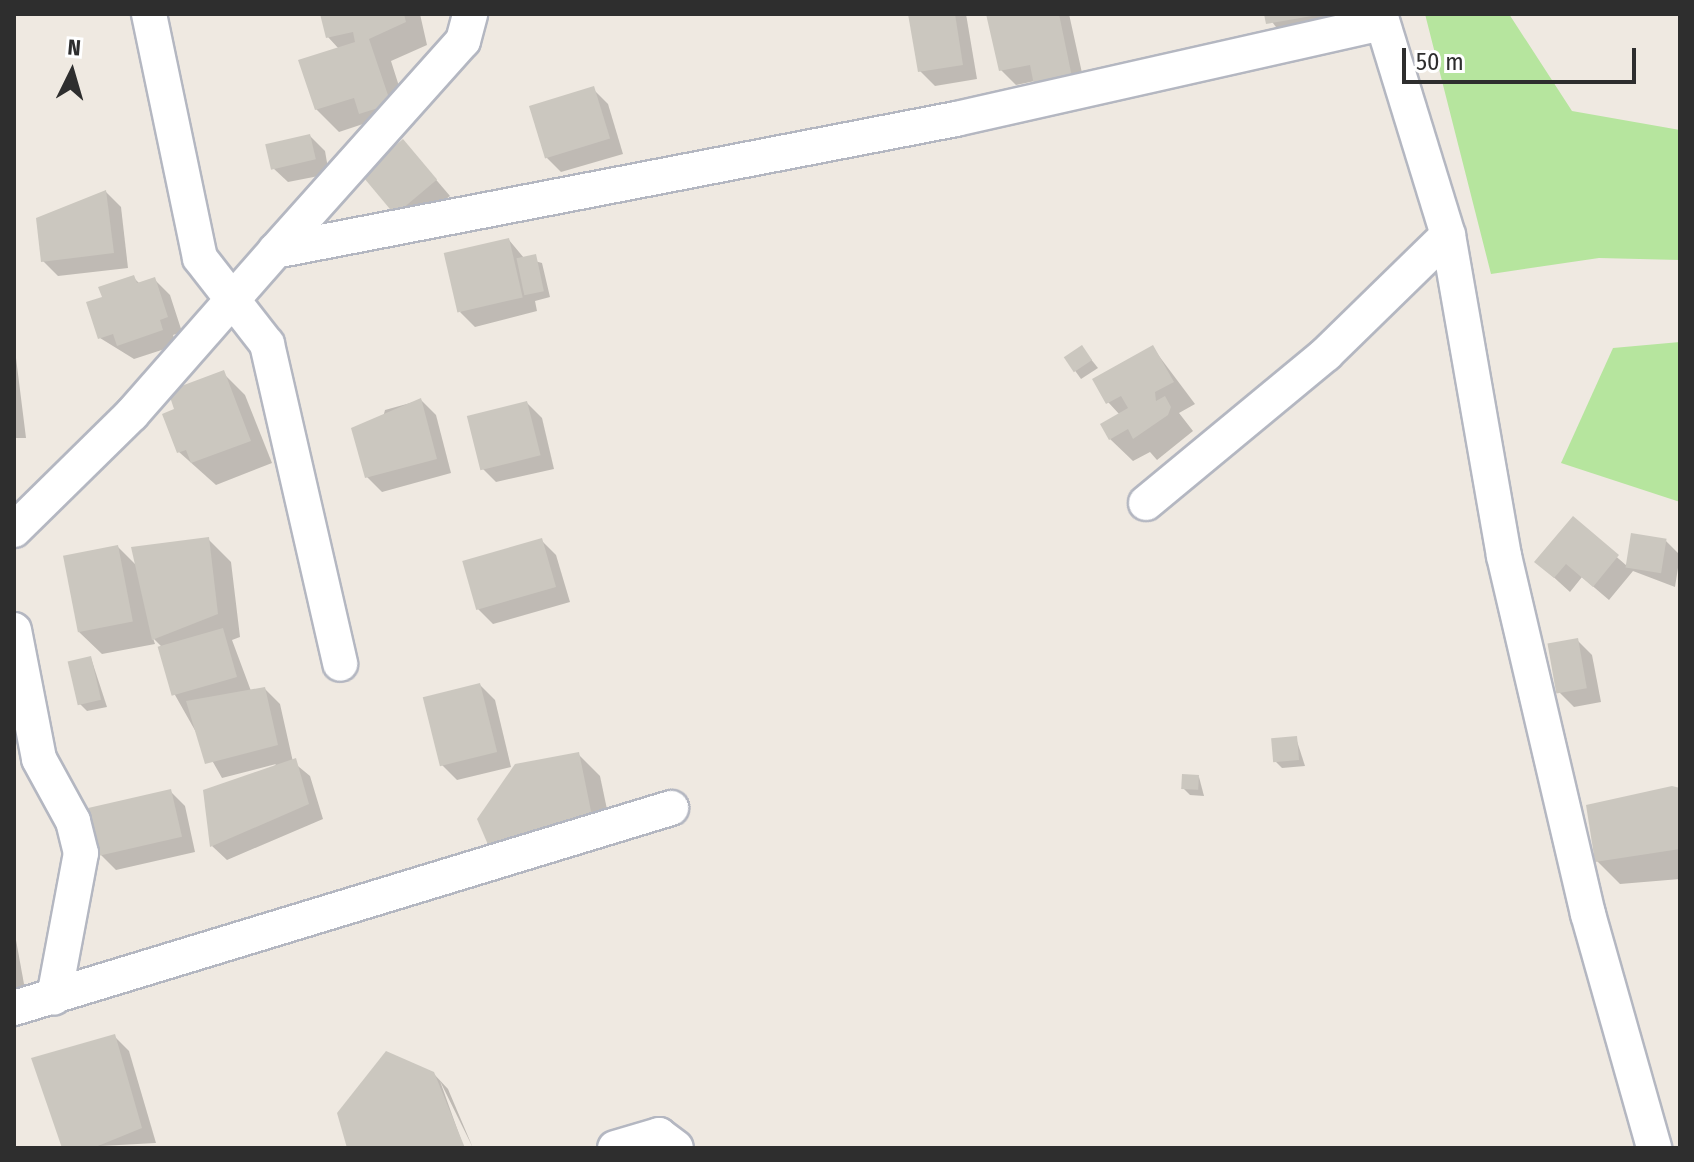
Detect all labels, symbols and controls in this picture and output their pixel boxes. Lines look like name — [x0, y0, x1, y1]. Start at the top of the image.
north arrow — [32, 32, 112, 112]
scale bar — [1406, 32, 1640, 82]
text: N — [66, 34, 82, 62]
text: 50 m — [1416, 48, 1464, 76]

